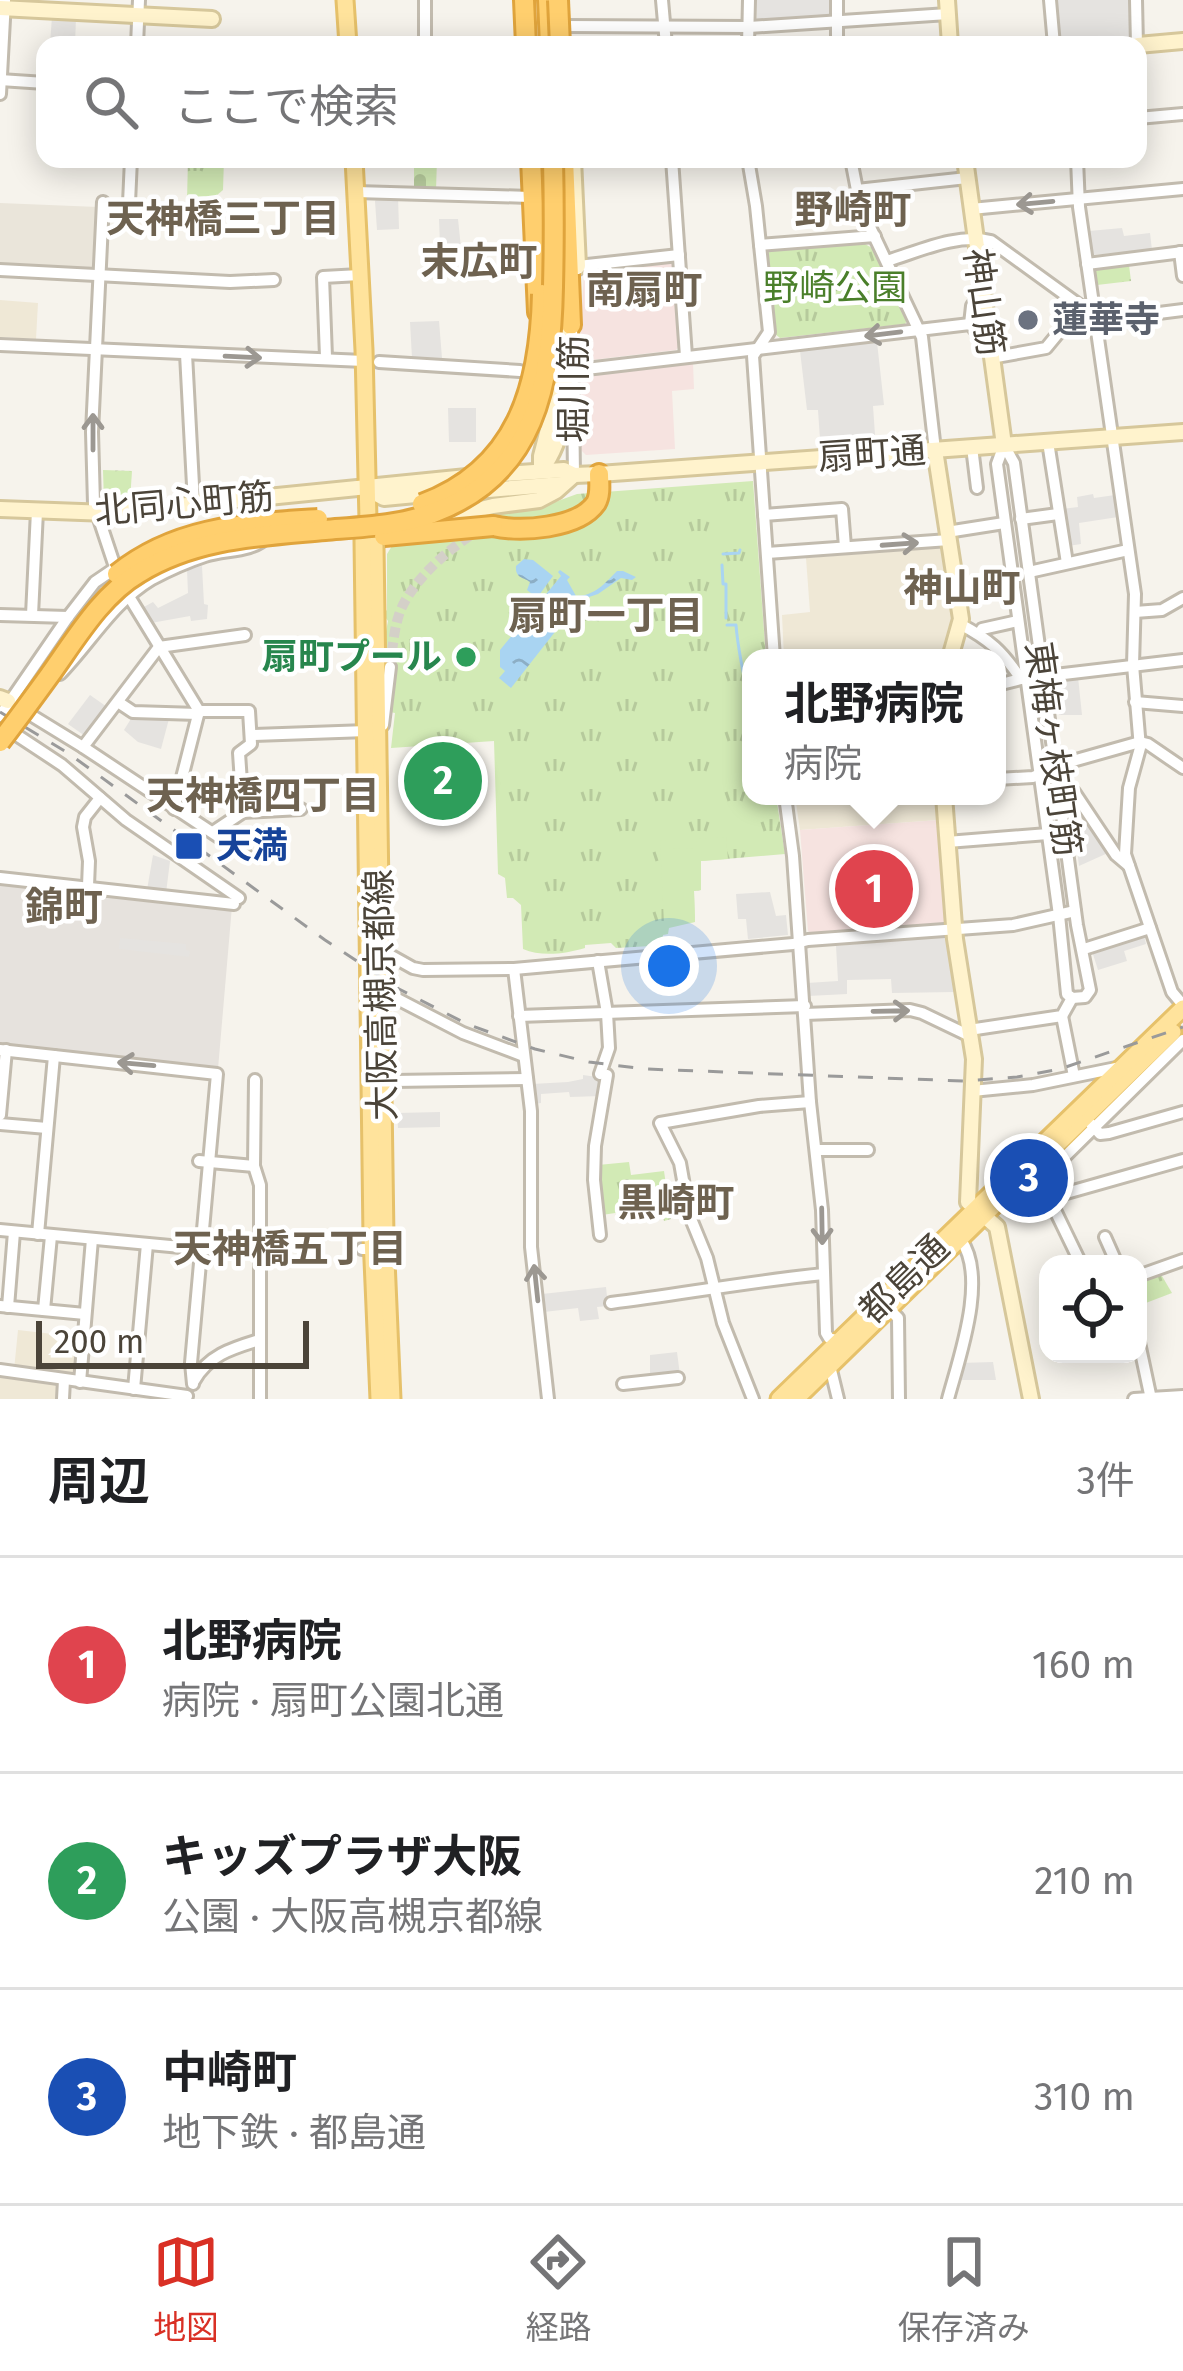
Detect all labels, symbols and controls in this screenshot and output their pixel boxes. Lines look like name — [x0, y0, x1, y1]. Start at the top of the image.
search box — [36, 36, 1147, 168]
icon: search — [78, 69, 144, 135]
text: ここで検索 — [174, 80, 399, 134]
district label: 野崎町 — [794, 187, 912, 233]
one-way arrow — [1016, 192, 1055, 215]
district label: 天神橋三丁目 — [106, 196, 340, 242]
district label: 末広町 — [420, 239, 538, 285]
street label: 神山筋 — [955, 245, 1013, 359]
park label: 野崎公園 — [763, 266, 907, 310]
district label: 南扇町 — [585, 267, 703, 313]
place label: 蓮華寺 — [1052, 298, 1160, 342]
marker: 蓮華寺 — [1015, 307, 1041, 333]
one-way arrow — [864, 323, 903, 345]
street label: 堀川筋 — [552, 335, 596, 443]
one-way arrow — [223, 346, 262, 369]
one-way arrow — [82, 413, 104, 452]
street label: 扇町通 — [817, 428, 927, 480]
street label: 北同心町筋 — [92, 474, 276, 534]
one-way arrow — [880, 532, 919, 555]
district label: 神山町 — [903, 565, 1021, 611]
district label: 扇町一丁目 — [508, 593, 704, 639]
place label: 扇町プール — [262, 635, 442, 679]
street label: 東梅ヶ枝町筋 — [1016, 639, 1090, 859]
marker: 扇町プール — [453, 644, 479, 670]
popup — [742, 649, 1006, 805]
text: 北野病院 — [784, 677, 964, 731]
pin: 2 — [404, 736, 482, 826]
text: 病院 — [784, 741, 862, 787]
district label: 天神橋四丁目 — [146, 773, 380, 819]
place label: 天満 — [216, 824, 288, 868]
marker: 天満 — [173, 830, 205, 862]
pin: 1 — [835, 844, 913, 934]
street label: 大阪高槻京都線 — [357, 869, 405, 1121]
district label: 錦町 — [25, 884, 103, 930]
your location — [639, 936, 699, 996]
one-way arrow — [871, 1000, 910, 1023]
one-way arrow — [117, 1052, 156, 1075]
pin: 3 — [990, 1133, 1068, 1223]
district label: 黒崎町 — [617, 1180, 735, 1226]
one-way arrow — [810, 1206, 833, 1245]
district label: 天神橋五丁目 — [173, 1226, 407, 1272]
street label: 都島通 — [850, 1226, 958, 1332]
map controls — [1039, 1255, 1147, 1363]
button: locate — [1039, 1255, 1147, 1363]
one-way arrow — [524, 1264, 547, 1303]
scale bar — [36, 1315, 309, 1368]
text: 200 m — [54, 1322, 144, 1362]
text: 周辺 — [48, 1451, 150, 1513]
text: 3件 — [1077, 1458, 1135, 1504]
text: 北野病院 — [162, 1614, 342, 1668]
text: 1 — [78, 1642, 96, 1688]
text: 160 m — [1032, 1642, 1135, 1688]
text: 病院 · 扇町公園北通 — [162, 1678, 504, 1724]
text: キッズプラザ大阪 — [162, 1830, 522, 1884]
text: 2 — [77, 1858, 97, 1904]
text: 210 m — [1034, 1858, 1135, 1904]
text: 公園 · 大阪高槻京都線 — [162, 1894, 543, 1940]
text: 中崎町 — [162, 2046, 297, 2100]
text: 3 — [77, 2074, 97, 2120]
text: 310 m — [1034, 2074, 1135, 2120]
text: 地下鉄 · 都島通 — [162, 2110, 426, 2156]
tab: 地図 — [153, 2229, 219, 2349]
tab: 経路 — [525, 2229, 591, 2349]
tab: 保存済み — [898, 2229, 1030, 2349]

